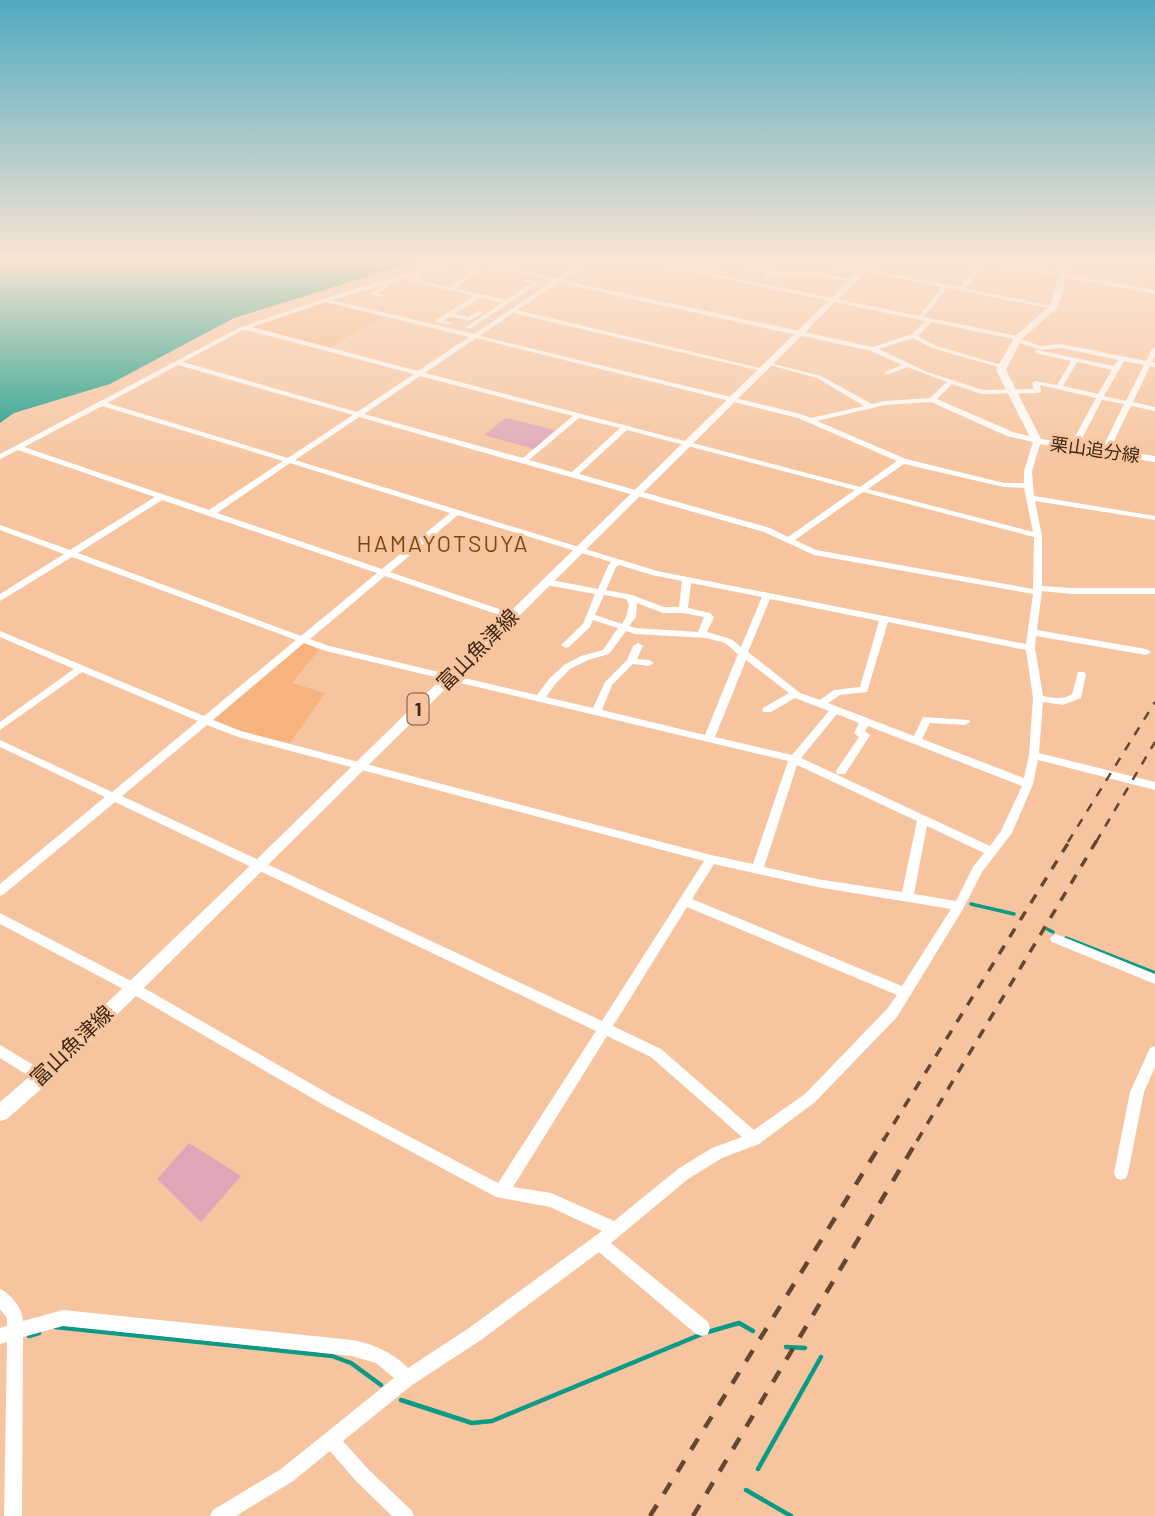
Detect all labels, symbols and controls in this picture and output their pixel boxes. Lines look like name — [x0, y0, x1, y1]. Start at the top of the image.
street label: 栗山追分線 — [1049, 432, 1141, 466]
district label: HAMAYOTSUYA — [357, 529, 529, 557]
street label: 富山魚津線 — [431, 603, 523, 695]
road number: 1 — [408, 694, 428, 724]
street label: 富山魚津線 — [25, 999, 117, 1090]

